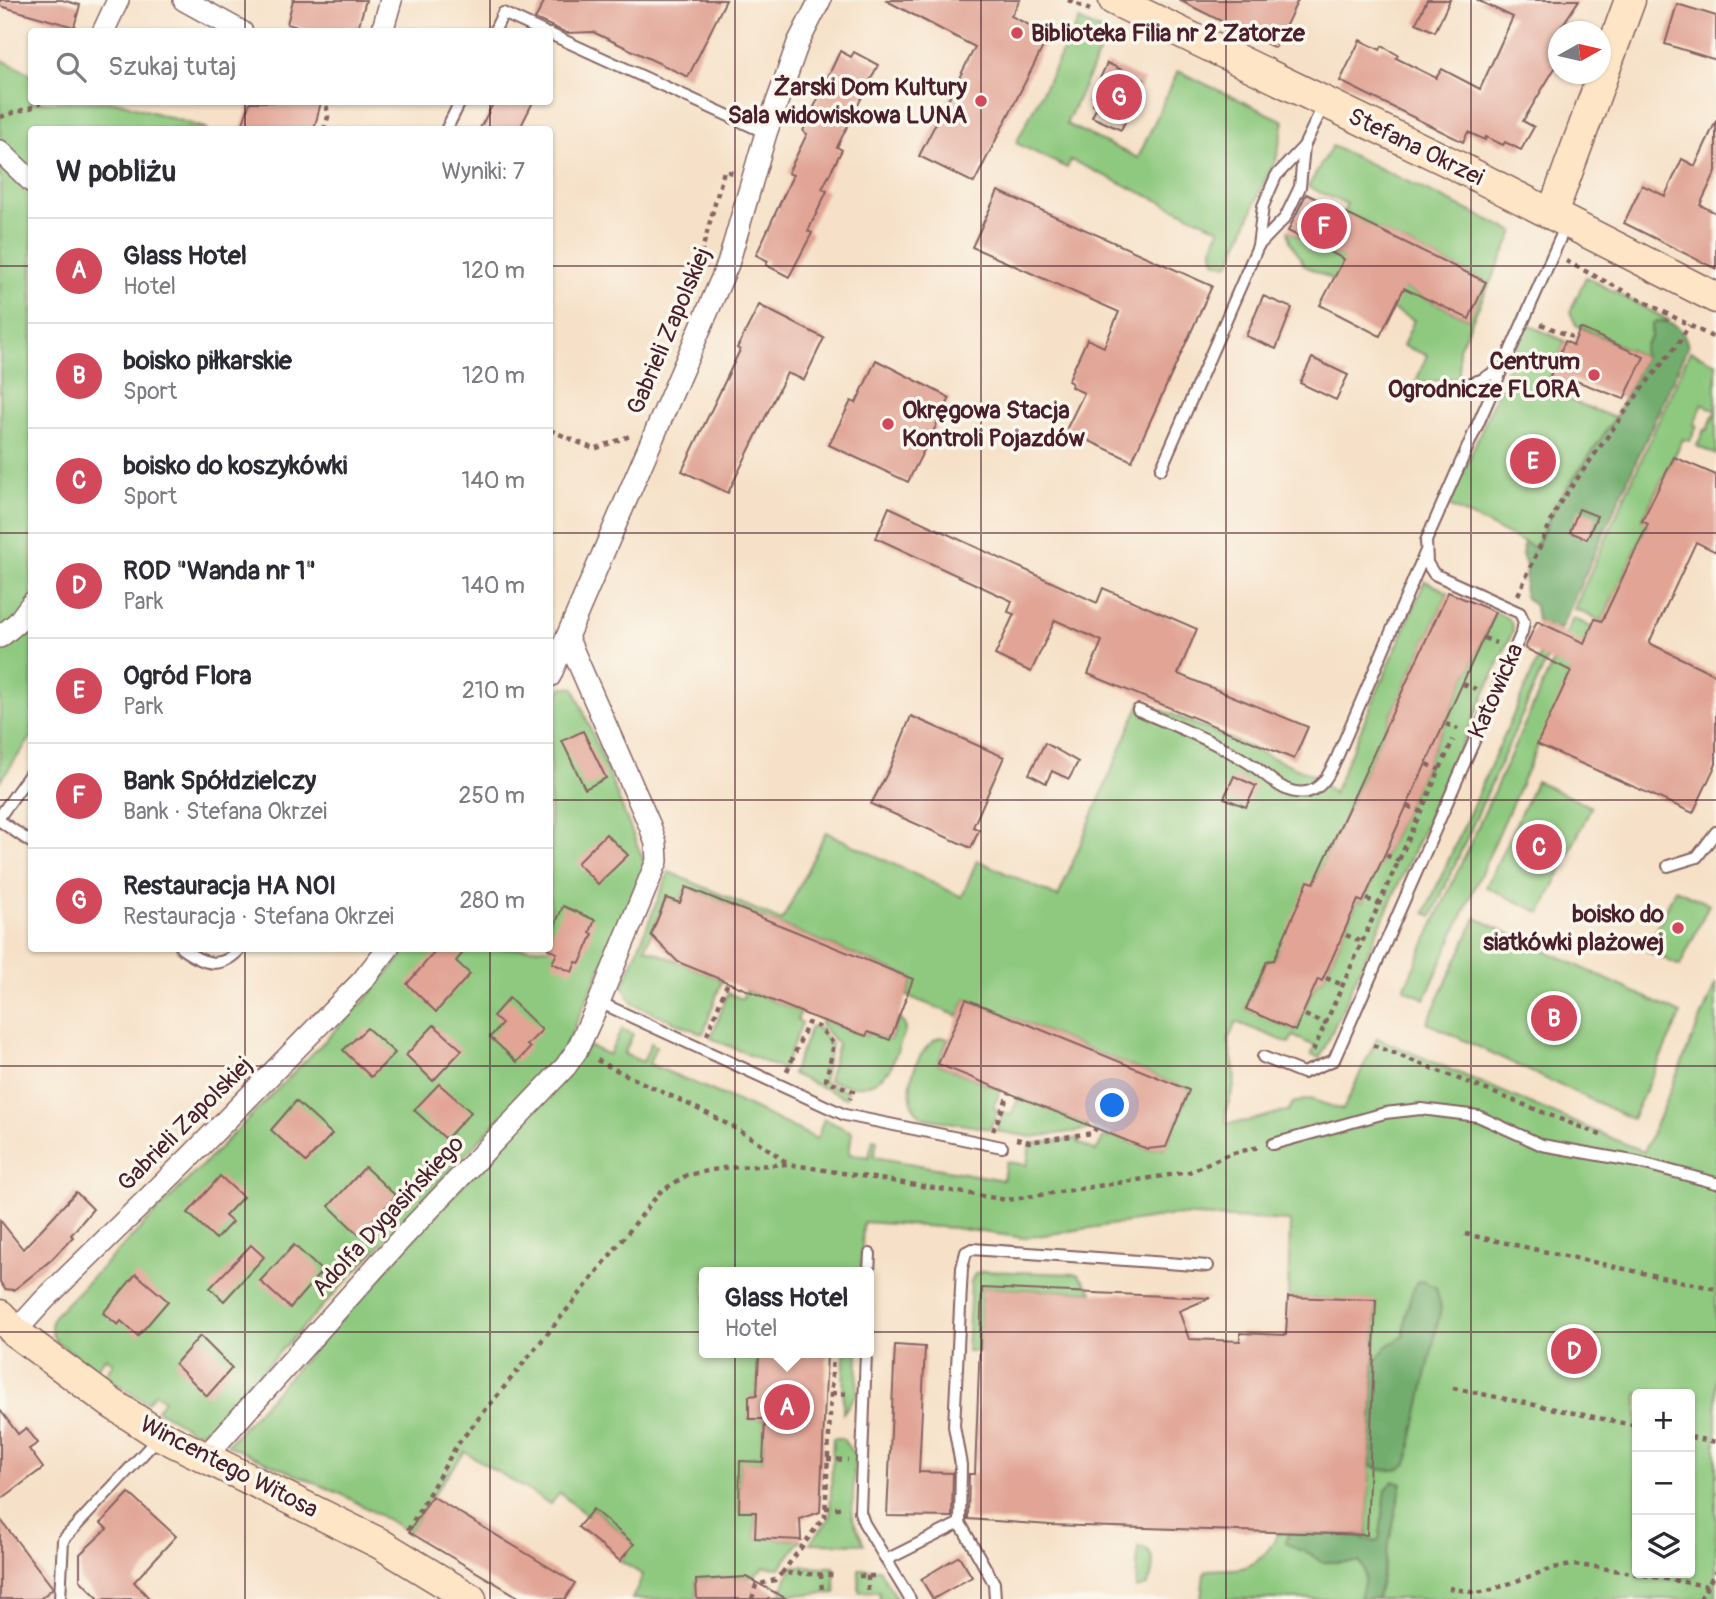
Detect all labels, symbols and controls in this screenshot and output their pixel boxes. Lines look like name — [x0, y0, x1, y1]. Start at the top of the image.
place label: Biblioteka Filia nr 2 Zatorze — [1031, 19, 1306, 48]
north arrow — [1548, 21, 1611, 84]
marker: Biblioteka Filia nr 2 Zatorze — [1009, 25, 1025, 41]
search box — [28, 28, 553, 105]
icon: search — [52, 48, 90, 86]
text: Szukaj tutaj — [108, 51, 236, 83]
pin: G — [1096, 71, 1142, 123]
place label: Żarski Dom Kultury Sala widowiskowa LUNA — [728, 73, 968, 130]
marker: Żarski Dom Kultury Sala widowiskowa LUNA — [973, 93, 989, 109]
street label: Stefana Okrzei — [1344, 102, 1488, 192]
text: W pobliżu — [56, 153, 176, 190]
text: Wyniki: 7 — [441, 157, 525, 186]
pin: F — [1301, 200, 1347, 252]
text: Glass Hotel — [123, 240, 247, 272]
street label: Gabrieli Zapolskiej — [621, 243, 717, 419]
text: A — [72, 256, 86, 285]
text: 120 m — [462, 256, 525, 285]
text: Hotel — [123, 272, 176, 301]
text: boisko piłkarskie — [123, 345, 292, 377]
place label: Centrum Ogrodnicze FLORA — [1388, 347, 1580, 404]
text: B — [72, 361, 86, 390]
text: 120 m — [462, 361, 525, 390]
marker: Centrum Ogrodnicze FLORA — [1586, 367, 1602, 383]
text: Sport — [123, 377, 177, 406]
place label: Okręgowa Stacja Kontroli Pojazdów — [902, 396, 1086, 453]
marker: Okręgowa Stacja Kontroli Pojazdów — [880, 416, 896, 432]
pin: E — [1510, 435, 1556, 487]
text: boisko do koszykówki — [123, 450, 347, 482]
text: C — [72, 466, 86, 495]
text: 140 m — [462, 466, 525, 495]
text: Sport — [123, 482, 177, 511]
text: ROD "Wanda nr 1" — [123, 555, 316, 587]
text: D — [72, 571, 86, 600]
text: 140 m — [462, 571, 525, 600]
text: Park — [123, 587, 163, 616]
street label: Katowicka — [1462, 639, 1530, 743]
text: Ogród Flora — [123, 660, 252, 692]
text: E — [73, 676, 85, 705]
text: 210 m — [462, 676, 525, 705]
text: Park — [123, 692, 163, 721]
text: Bank Spółdzielczy — [123, 765, 316, 797]
text: F — [72, 781, 86, 810]
text: 250 m — [459, 781, 525, 810]
text: Bank · Stefana Okrzei — [123, 797, 327, 826]
pin: C — [1516, 821, 1562, 873]
text: Restauracja HA NOI — [123, 870, 336, 902]
text: G — [71, 886, 87, 915]
text: 280 m — [459, 886, 525, 915]
place label: boisko do siatkówki plażowej — [1483, 900, 1664, 957]
text: Restauracja · Stefana Okrzei — [123, 902, 394, 931]
marker: boisko do siatkówki plażowej — [1670, 920, 1686, 936]
pin: B — [1531, 992, 1577, 1044]
street label: Gabrieli Zapolskiej — [112, 1051, 258, 1197]
your location — [1095, 1088, 1129, 1122]
street label: Adolfa Dygasińskiego — [306, 1129, 470, 1303]
popup — [699, 1267, 874, 1358]
text: Glass Hotel — [724, 1282, 849, 1314]
text: Hotel — [724, 1314, 777, 1343]
pin: D — [1551, 1325, 1597, 1377]
pin: A — [764, 1381, 810, 1433]
map controls — [1632, 1389, 1695, 1578]
button: + — [1632, 1389, 1695, 1452]
street label: Wincentego Witosa — [135, 1410, 323, 1524]
button: − — [1632, 1452, 1695, 1515]
button: layers — [1632, 1515, 1695, 1578]

